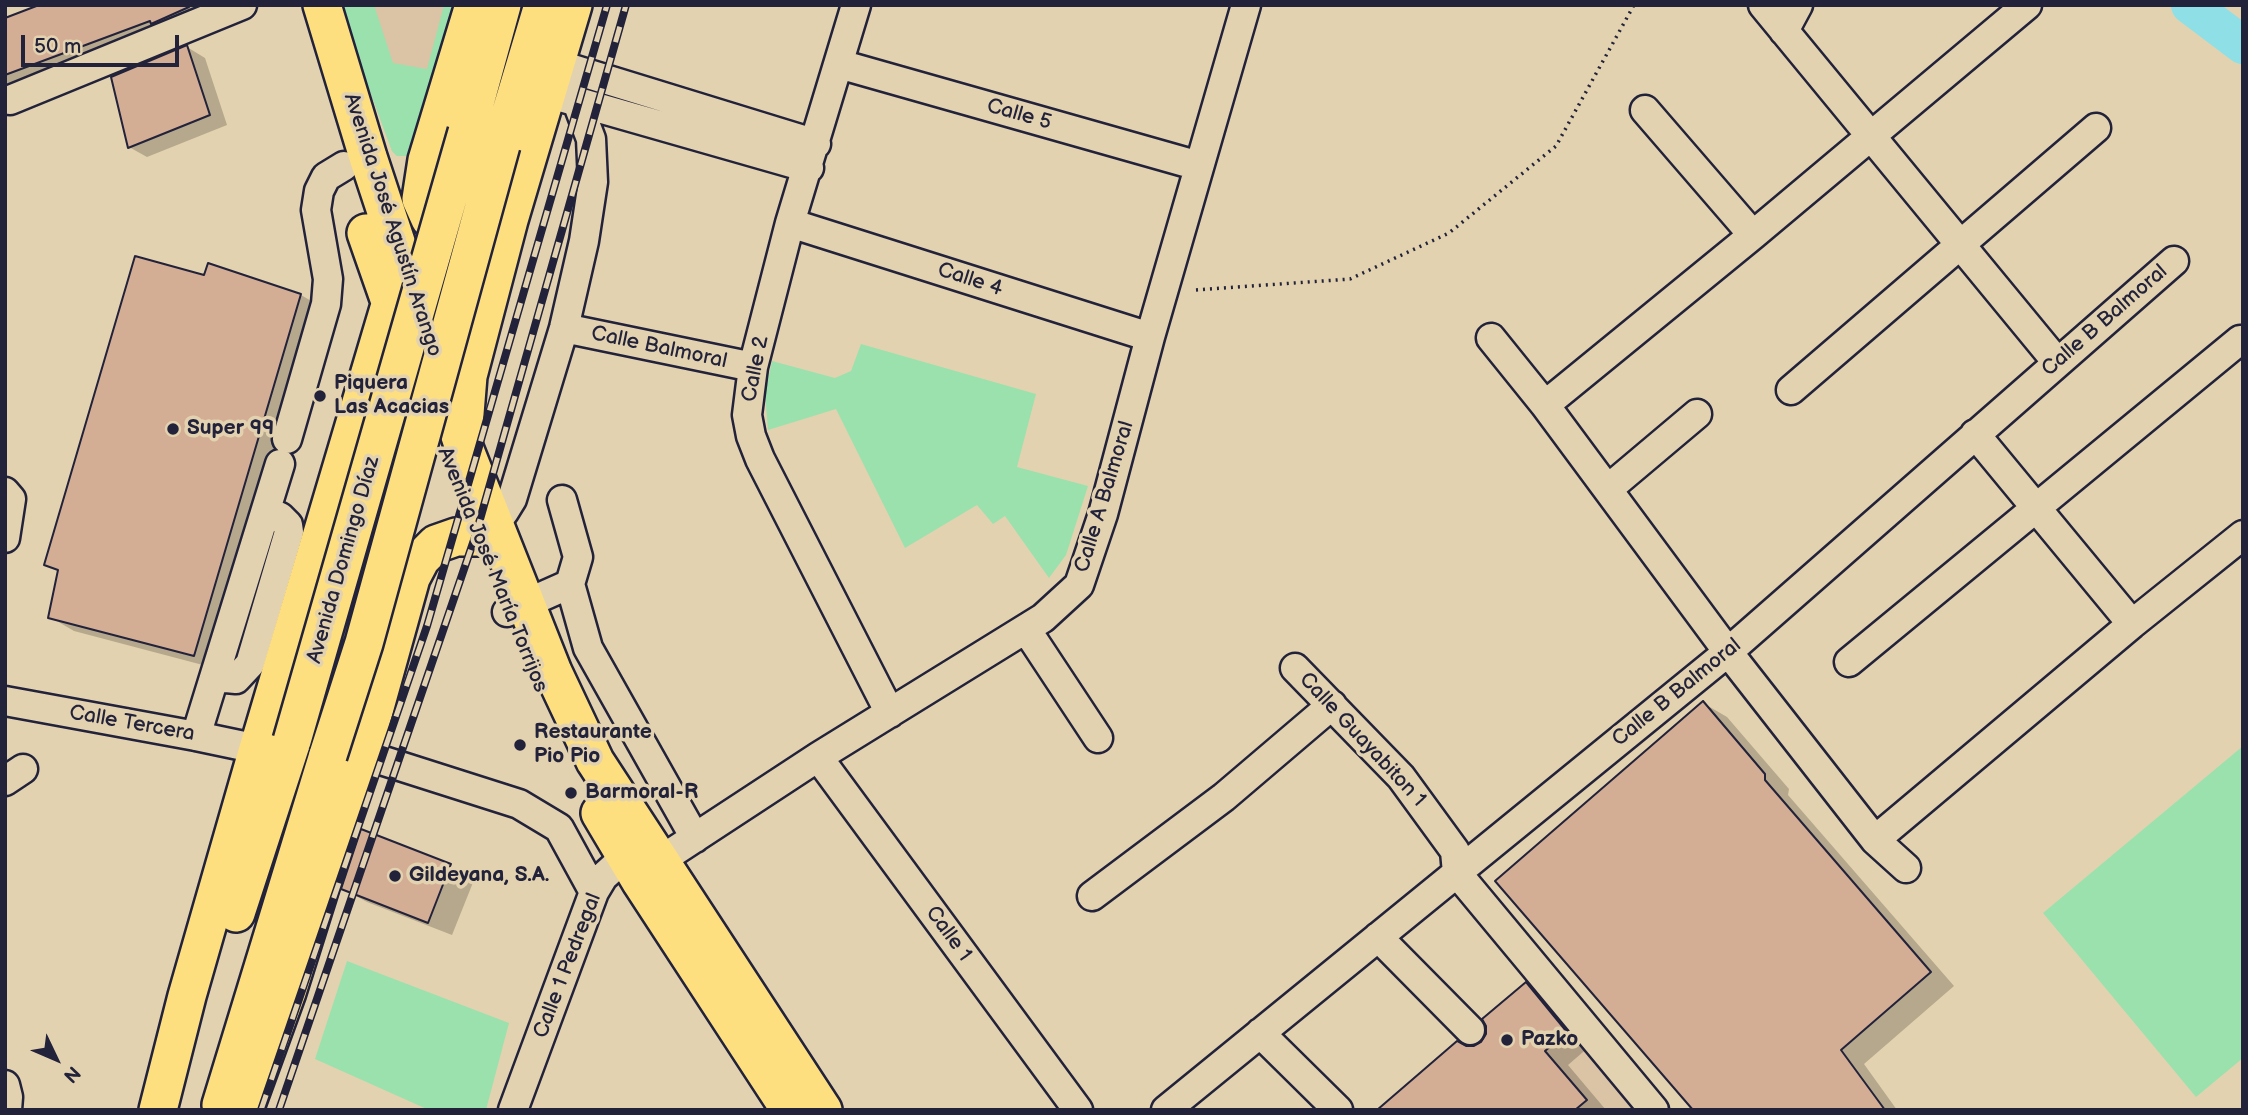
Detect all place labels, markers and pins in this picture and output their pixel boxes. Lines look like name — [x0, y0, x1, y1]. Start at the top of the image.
place label: Piquera Las Acacias — [334, 371, 449, 421]
marker: Piquera Las Acacias — [312, 388, 328, 404]
place label: Super 99 — [187, 416, 274, 442]
marker: Super 99 — [165, 421, 181, 437]
place label: Restaurante Pio Pio — [534, 720, 652, 770]
marker: Restaurante Pio Pio — [512, 737, 528, 753]
place label: Barmoral-R — [585, 780, 698, 806]
marker: Barmoral-R — [563, 785, 579, 801]
place label: Gildeyana, S.A. — [409, 863, 549, 889]
marker: Gildeyana, S.A. — [387, 868, 403, 884]
place label: Pazko — [1521, 1027, 1578, 1053]
marker: Pazko — [1499, 1032, 1515, 1048]

